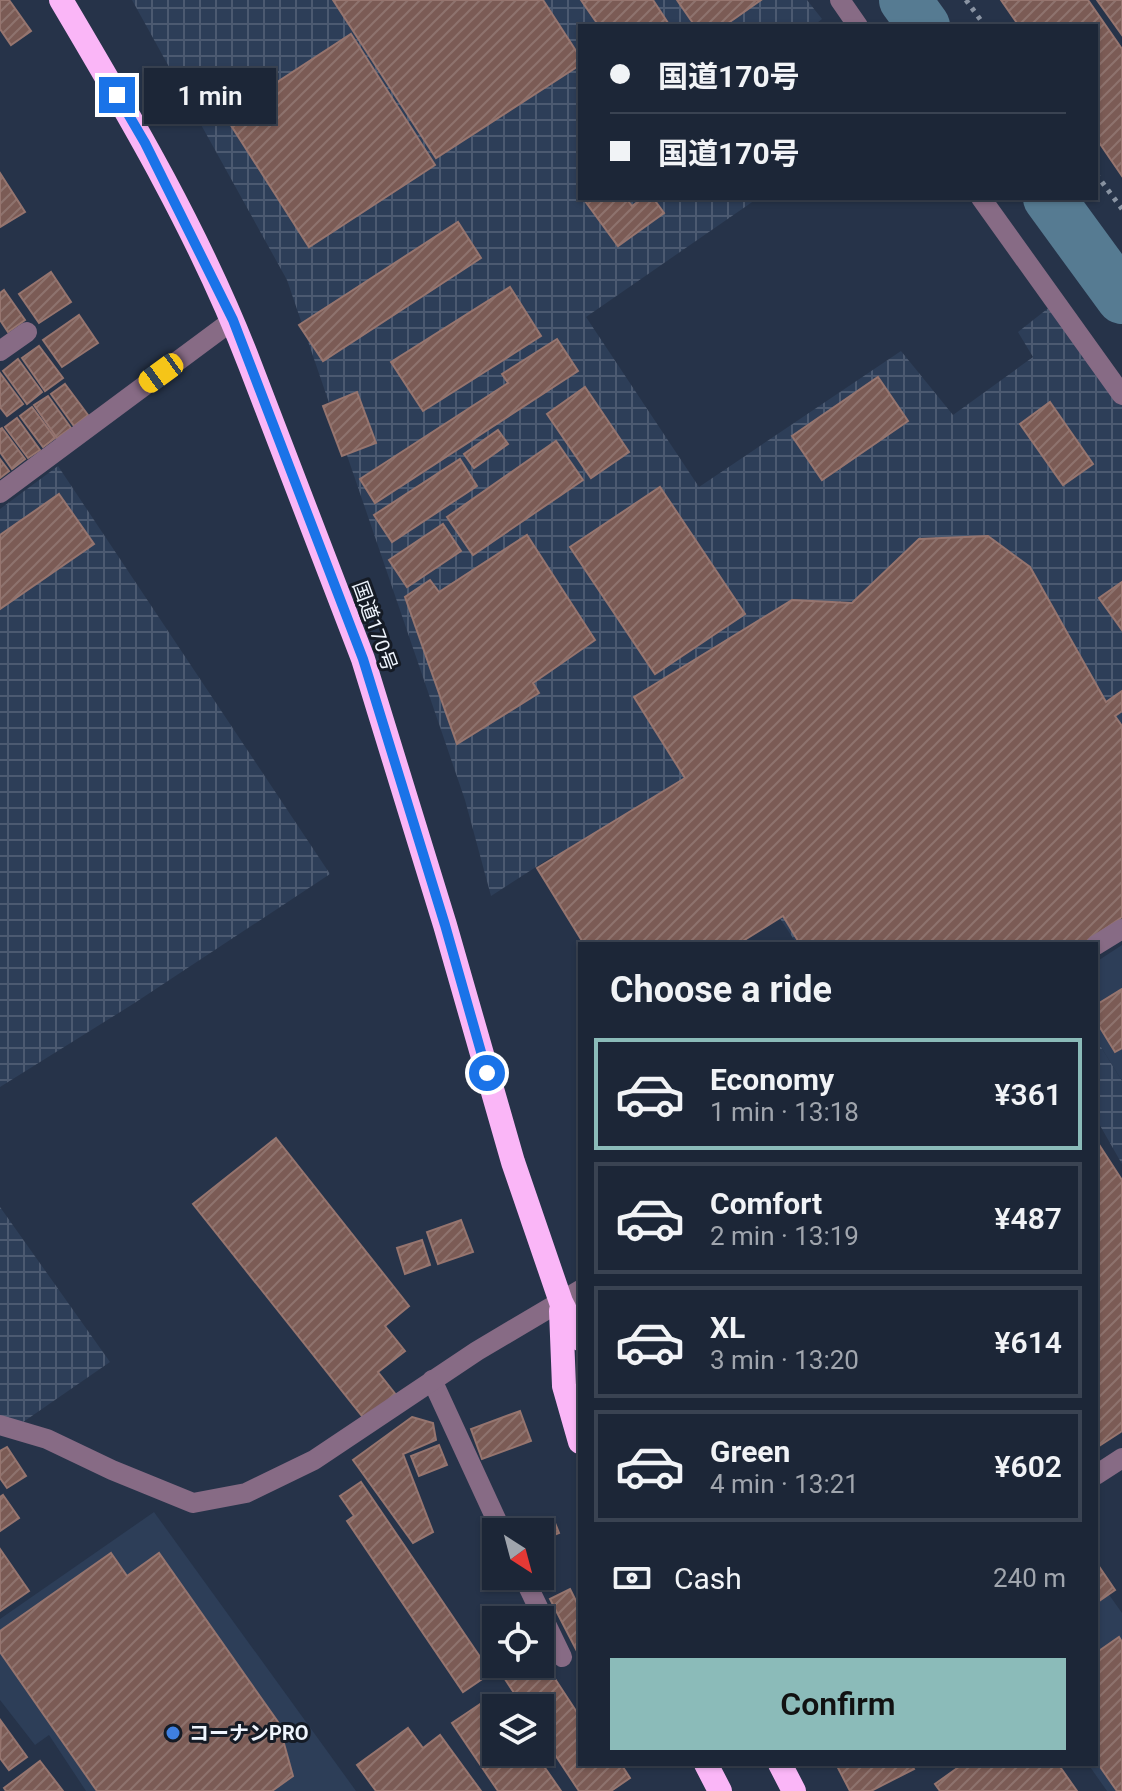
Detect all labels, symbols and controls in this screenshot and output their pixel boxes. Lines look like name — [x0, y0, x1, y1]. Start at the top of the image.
text: 国道170号 — [658, 59, 800, 94]
callout: 1 min — [145, 67, 277, 123]
route end — [99, 77, 135, 113]
text: 1 min — [177, 81, 243, 111]
text: 国道170号 — [658, 136, 800, 171]
car — [135, 349, 187, 397]
street label: 国道170号 — [348, 578, 402, 674]
text: Choose a ride — [610, 969, 832, 1011]
route start — [469, 1055, 505, 1091]
icon: car — [614, 1058, 686, 1130]
text: Economy — [710, 1062, 834, 1097]
text: ¥361 — [995, 1077, 1062, 1112]
text: 1 min · 13:18 — [710, 1097, 859, 1127]
icon: car — [614, 1182, 686, 1254]
text: Comfort — [710, 1186, 822, 1221]
text: ¥487 — [995, 1201, 1062, 1236]
text: 2 min · 13:19 — [710, 1221, 859, 1251]
icon: car — [614, 1306, 686, 1378]
text: XL — [710, 1310, 745, 1345]
text: ¥614 — [995, 1325, 1062, 1360]
text: 3 min · 13:20 — [710, 1345, 859, 1375]
icon: car — [614, 1430, 686, 1502]
text: Green — [710, 1434, 790, 1469]
text: ¥602 — [995, 1449, 1062, 1484]
text: 4 min · 13:21 — [710, 1469, 859, 1499]
north arrow — [482, 1518, 554, 1590]
map controls — [482, 1518, 554, 1766]
icon: cash — [610, 1556, 654, 1600]
text: Cash — [674, 1561, 742, 1596]
text: 240 m — [993, 1563, 1066, 1593]
button: locate — [482, 1606, 554, 1678]
button: Confirm — [610, 1658, 1066, 1750]
button: layers — [482, 1694, 554, 1766]
place label: コーナンPRO — [189, 1721, 309, 1745]
marker: コーナンPRO — [164, 1724, 182, 1742]

